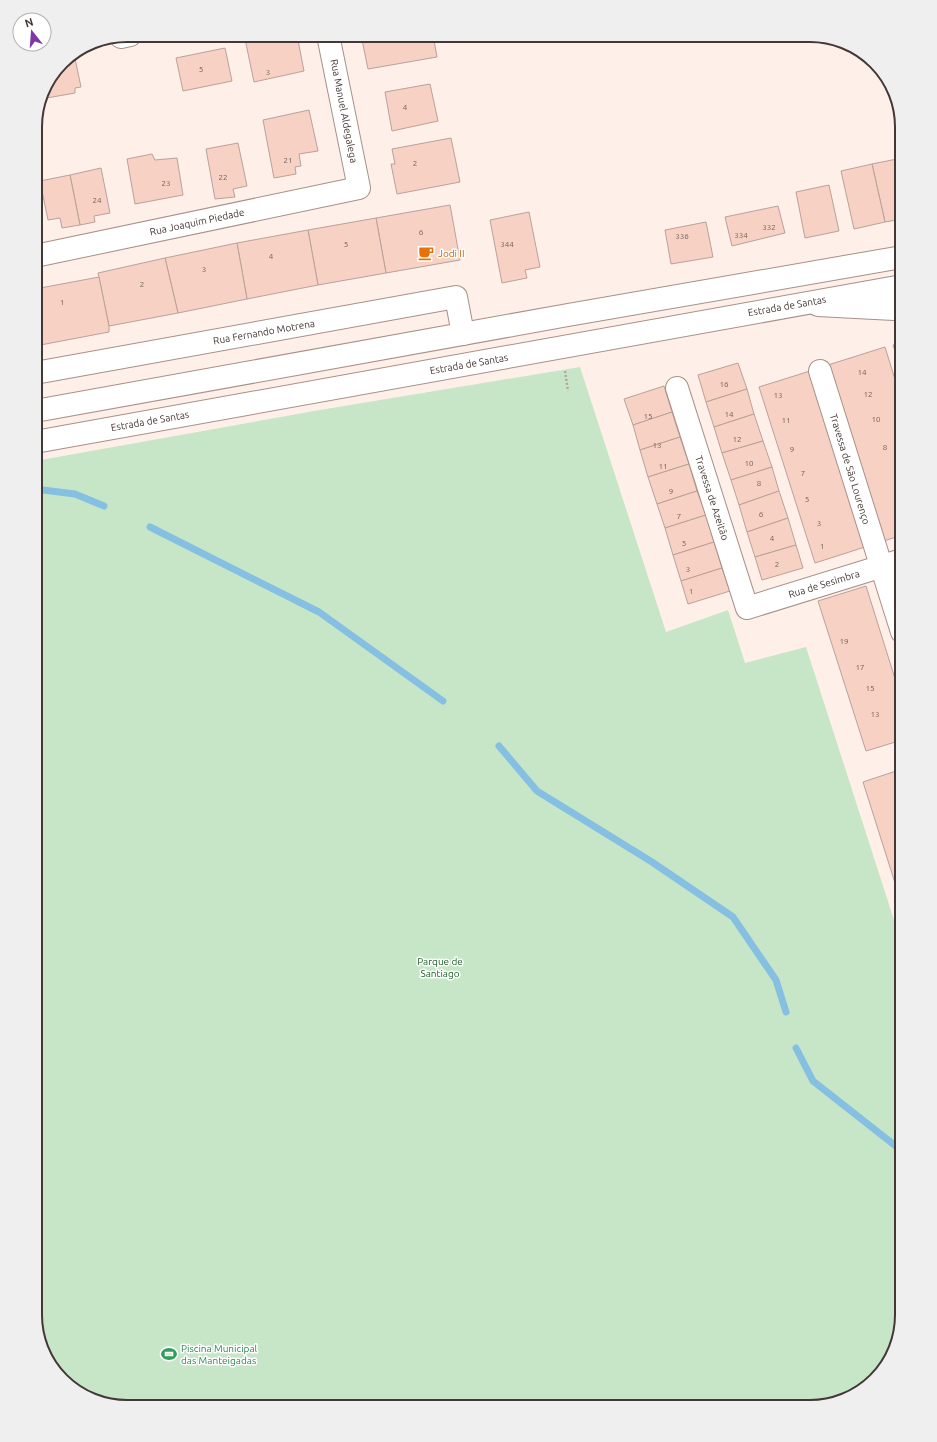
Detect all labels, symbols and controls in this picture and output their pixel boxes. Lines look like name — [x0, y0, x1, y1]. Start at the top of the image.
north arrow — [12, 12, 52, 52]
text: N — [23, 15, 35, 29]
street label: Rua Manuel Aldegalega — [329, 58, 359, 164]
house number: 5 — [199, 65, 203, 74]
house number: 3 — [266, 68, 270, 77]
house number: 4 — [403, 103, 408, 112]
house number: 21 — [283, 156, 293, 165]
house number: 2 — [413, 159, 417, 168]
house number: 22 — [218, 173, 228, 182]
house number: 23 — [161, 179, 171, 188]
house number: 24 — [92, 196, 102, 205]
street label: Rua Joaquim Piedade — [149, 207, 245, 237]
house number: 332 — [762, 223, 776, 232]
house number: 6 — [419, 228, 424, 237]
house number: 334 — [734, 231, 748, 240]
house number: 336 — [675, 232, 689, 241]
house number: 5 — [344, 240, 348, 249]
house number: 344 — [500, 240, 514, 249]
cafe icon: Jodi II — [417, 244, 435, 262]
place label: Jodi II — [438, 248, 464, 259]
house number: 4 — [269, 252, 274, 261]
house number: 3 — [202, 265, 206, 274]
house number: 2 — [140, 280, 144, 289]
street label: Estrada de Santas — [747, 294, 827, 318]
house number: 1 — [60, 298, 64, 307]
street label: Rua Fernando Motrena — [212, 318, 316, 346]
street label: Estrada de Santas — [429, 352, 509, 376]
house number: 14 — [857, 368, 867, 377]
house number: 16 — [719, 380, 729, 389]
house number: 12 — [863, 390, 873, 399]
house number: 13 — [773, 391, 783, 400]
street label: Estrada de Santas — [110, 409, 190, 433]
house number: 14 — [724, 410, 734, 419]
house number: 15 — [643, 412, 653, 421]
street label: Travessa de São Lourenço — [828, 412, 872, 526]
house number: 10 — [871, 415, 881, 424]
house number: 11 — [781, 416, 791, 425]
house number: 12 — [732, 435, 742, 444]
house number: 13 — [652, 441, 662, 450]
house number: 8 — [883, 443, 888, 452]
house number: 9 — [790, 445, 794, 454]
street label: Travessa de Azeitão — [693, 454, 731, 542]
house number: 10 — [744, 459, 754, 468]
house number: 11 — [658, 462, 668, 471]
house number: 7 — [801, 469, 805, 478]
house number: 8 — [757, 479, 762, 488]
house number: 9 — [669, 487, 673, 496]
house number: 5 — [805, 495, 809, 504]
house number: 6 — [759, 510, 764, 519]
house number: 7 — [677, 512, 681, 521]
house number: 3 — [817, 519, 821, 528]
house number: 4 — [770, 534, 775, 543]
house number: 5 — [682, 539, 686, 548]
house number: 1 — [820, 542, 824, 551]
house number: 2 — [775, 560, 779, 569]
house number: 3 — [686, 565, 690, 574]
street label: Rua de Sesimbra — [787, 568, 861, 600]
house number: 1 — [689, 587, 693, 596]
house number: 19 — [839, 637, 849, 646]
house number: 17 — [855, 663, 865, 672]
house number: 15 — [865, 684, 875, 693]
house number: 13 — [870, 710, 880, 719]
park label: Parque de Santiago — [417, 956, 463, 979]
place label: Piscina Municipal das Manteigadas — [181, 1343, 258, 1366]
sports icon: Piscina Municipal das Manteigadas — [160, 1345, 178, 1363]

